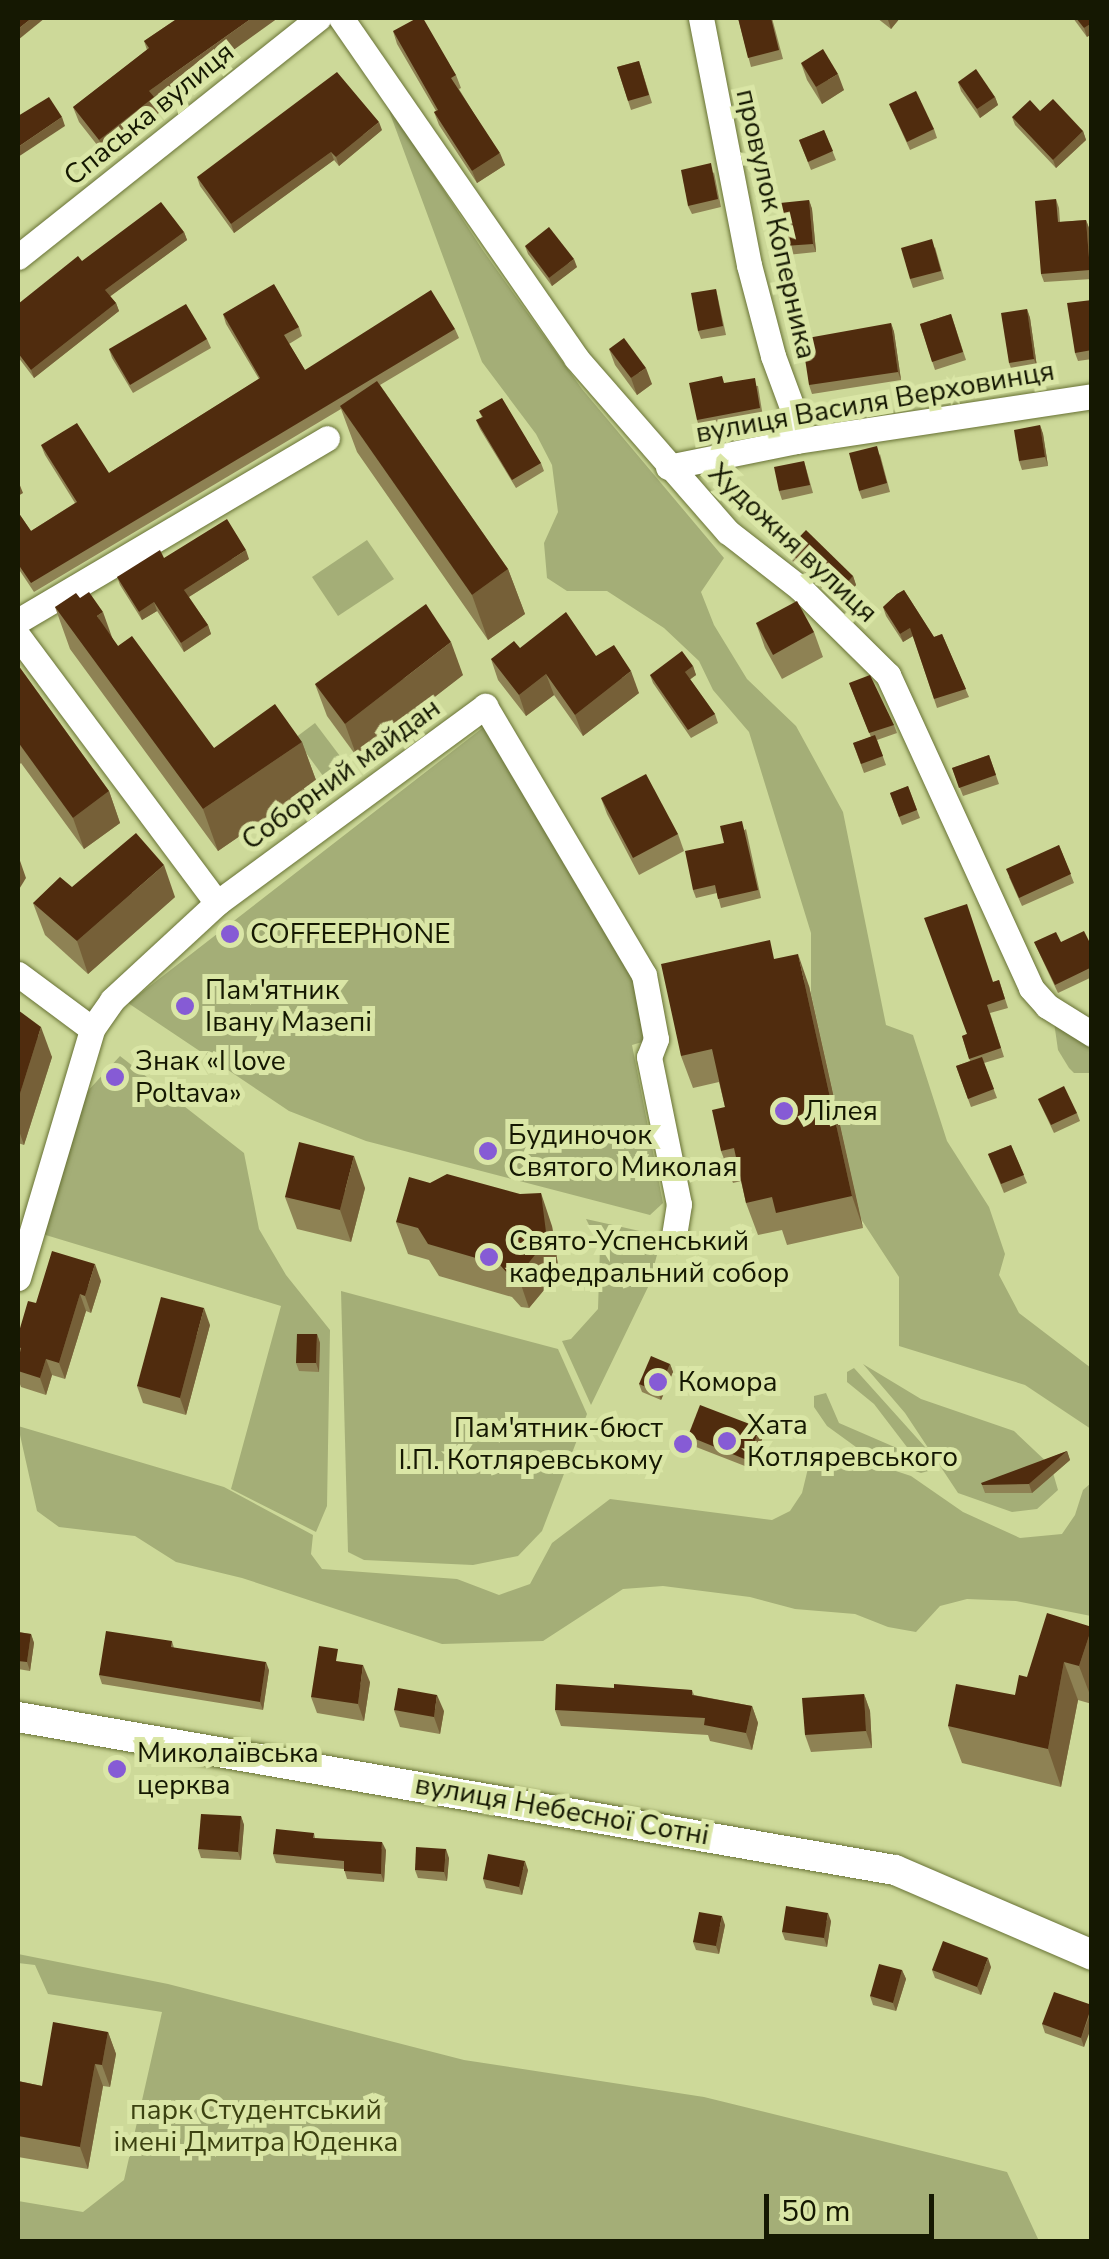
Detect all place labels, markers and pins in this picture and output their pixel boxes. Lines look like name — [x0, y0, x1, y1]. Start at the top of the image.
place label: COFFEEPHONE — [250, 917, 451, 951]
marker: COFFEEPHONE — [219, 923, 241, 945]
place label: Пам'ятник Івану Мазепі — [205, 973, 372, 1039]
marker: Пам'ятник Івану Мазепі — [174, 995, 196, 1017]
place label: Знак «I love Poltava» — [135, 1044, 286, 1110]
marker: Знак «I love Poltava» — [104, 1066, 126, 1088]
place label: Лілея — [804, 1094, 878, 1128]
marker: Лілея — [773, 1100, 795, 1122]
place label: Будиночок Святого Миколая — [508, 1118, 738, 1184]
marker: Будиночок Святого Миколая — [477, 1140, 499, 1162]
place label: Свято-Успенський кафедральний собор — [509, 1224, 789, 1290]
marker: Свято-Успенський кафедральний собор — [478, 1246, 500, 1268]
place label: Комора — [678, 1365, 778, 1399]
marker: Комора — [647, 1371, 669, 1393]
place label: Хата Котляревського — [747, 1408, 958, 1474]
place label: Пам'ятник-бюст І.П. Котляревському — [398, 1411, 663, 1477]
marker: Хата Котляревського — [716, 1430, 738, 1452]
marker: Пам'ятник-бюст І.П. Котляревському — [672, 1433, 694, 1455]
place label: Миколаївська церква — [137, 1736, 319, 1802]
marker: Миколаївська церква — [106, 1758, 128, 1780]

